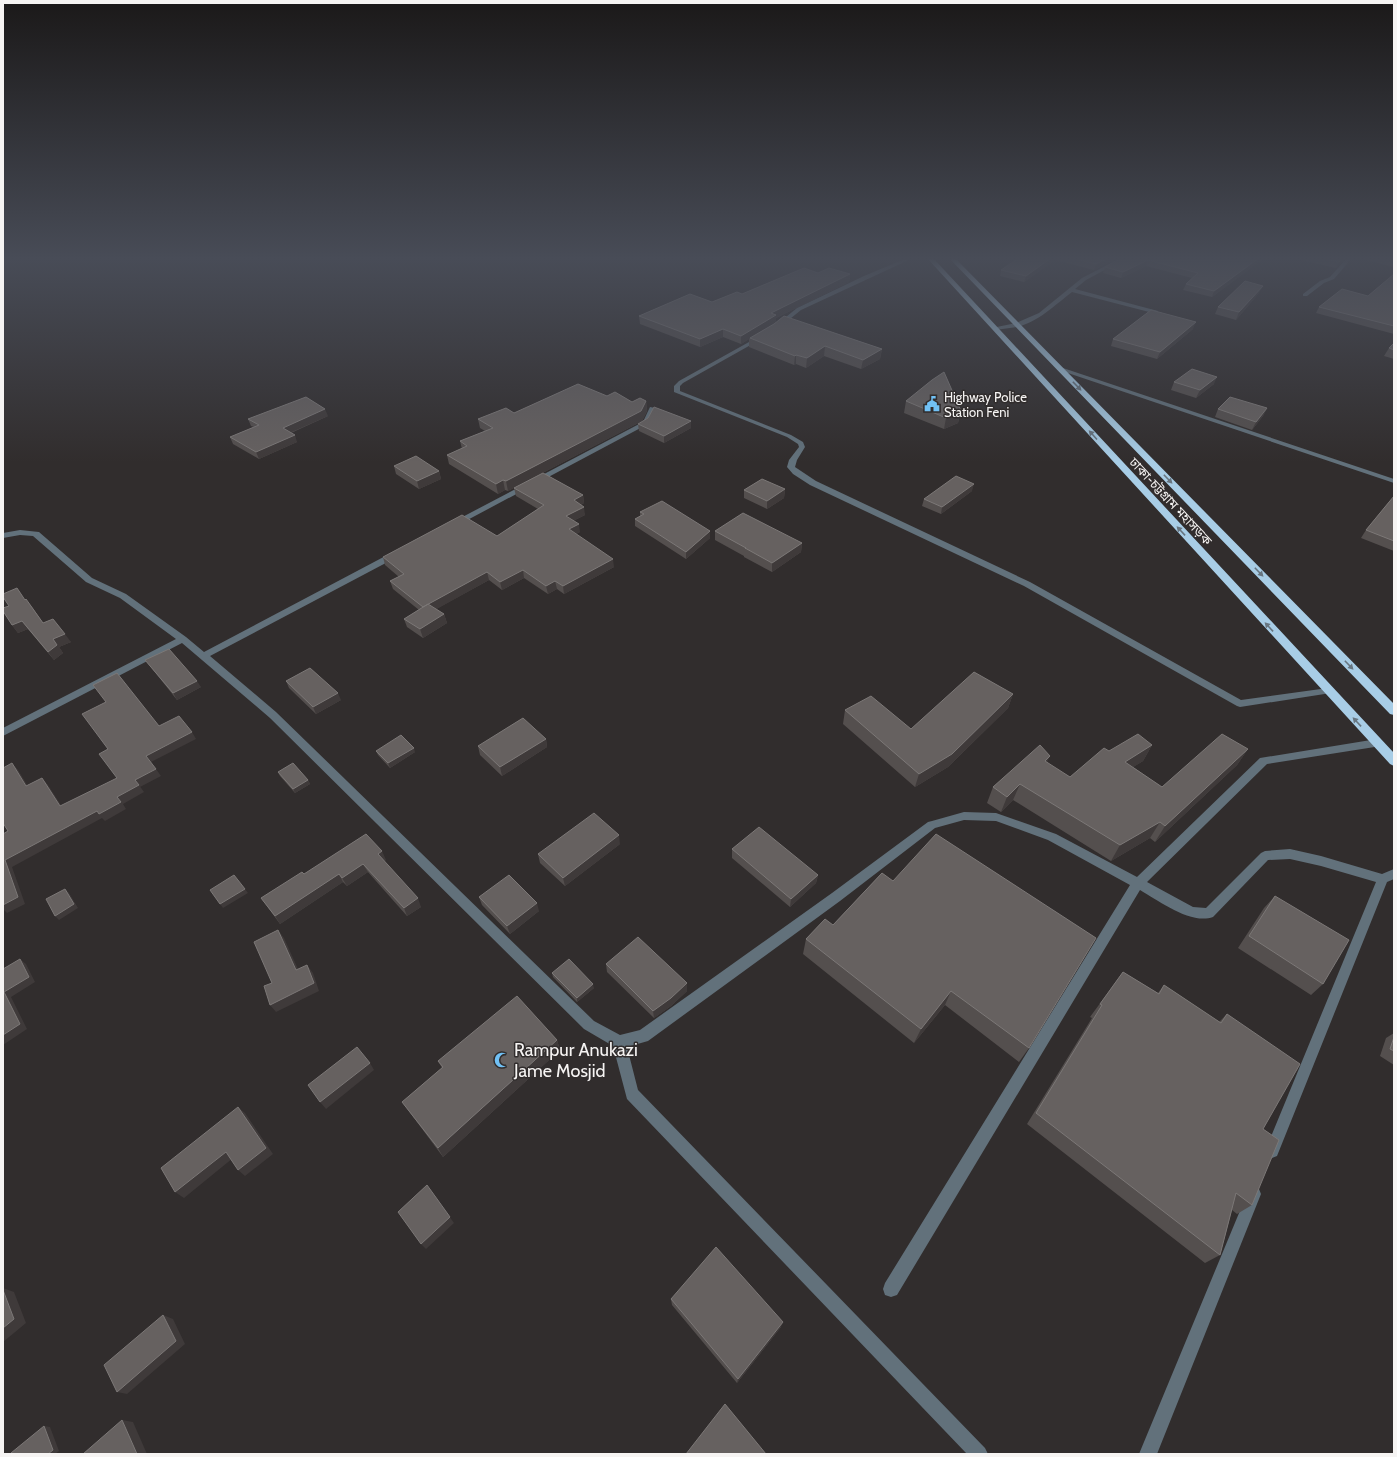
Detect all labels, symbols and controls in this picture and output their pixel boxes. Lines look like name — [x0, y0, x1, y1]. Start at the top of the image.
one-way arrow — [1072, 381, 1082, 391]
place label: Highway Police Station Feni — [944, 389, 1027, 420]
public building icon: Highway Police Station Feni — [923, 395, 941, 413]
one-way arrow — [1089, 430, 1098, 441]
street label: ঢাকা-চট্টগ্রাম মহাসড়ক — [1126, 453, 1216, 548]
one-way arrow — [1163, 474, 1173, 484]
one-way arrow — [1176, 526, 1186, 536]
one-way arrow — [1254, 567, 1264, 577]
one-way arrow — [1264, 622, 1274, 632]
one-way arrow — [1345, 660, 1354, 670]
one-way arrow — [1353, 717, 1362, 728]
place label: Rampur Anukazi Jame Mosjid — [513, 1039, 638, 1082]
mosque icon: Rampur Anukazi Jame Mosjid — [493, 1051, 511, 1069]

